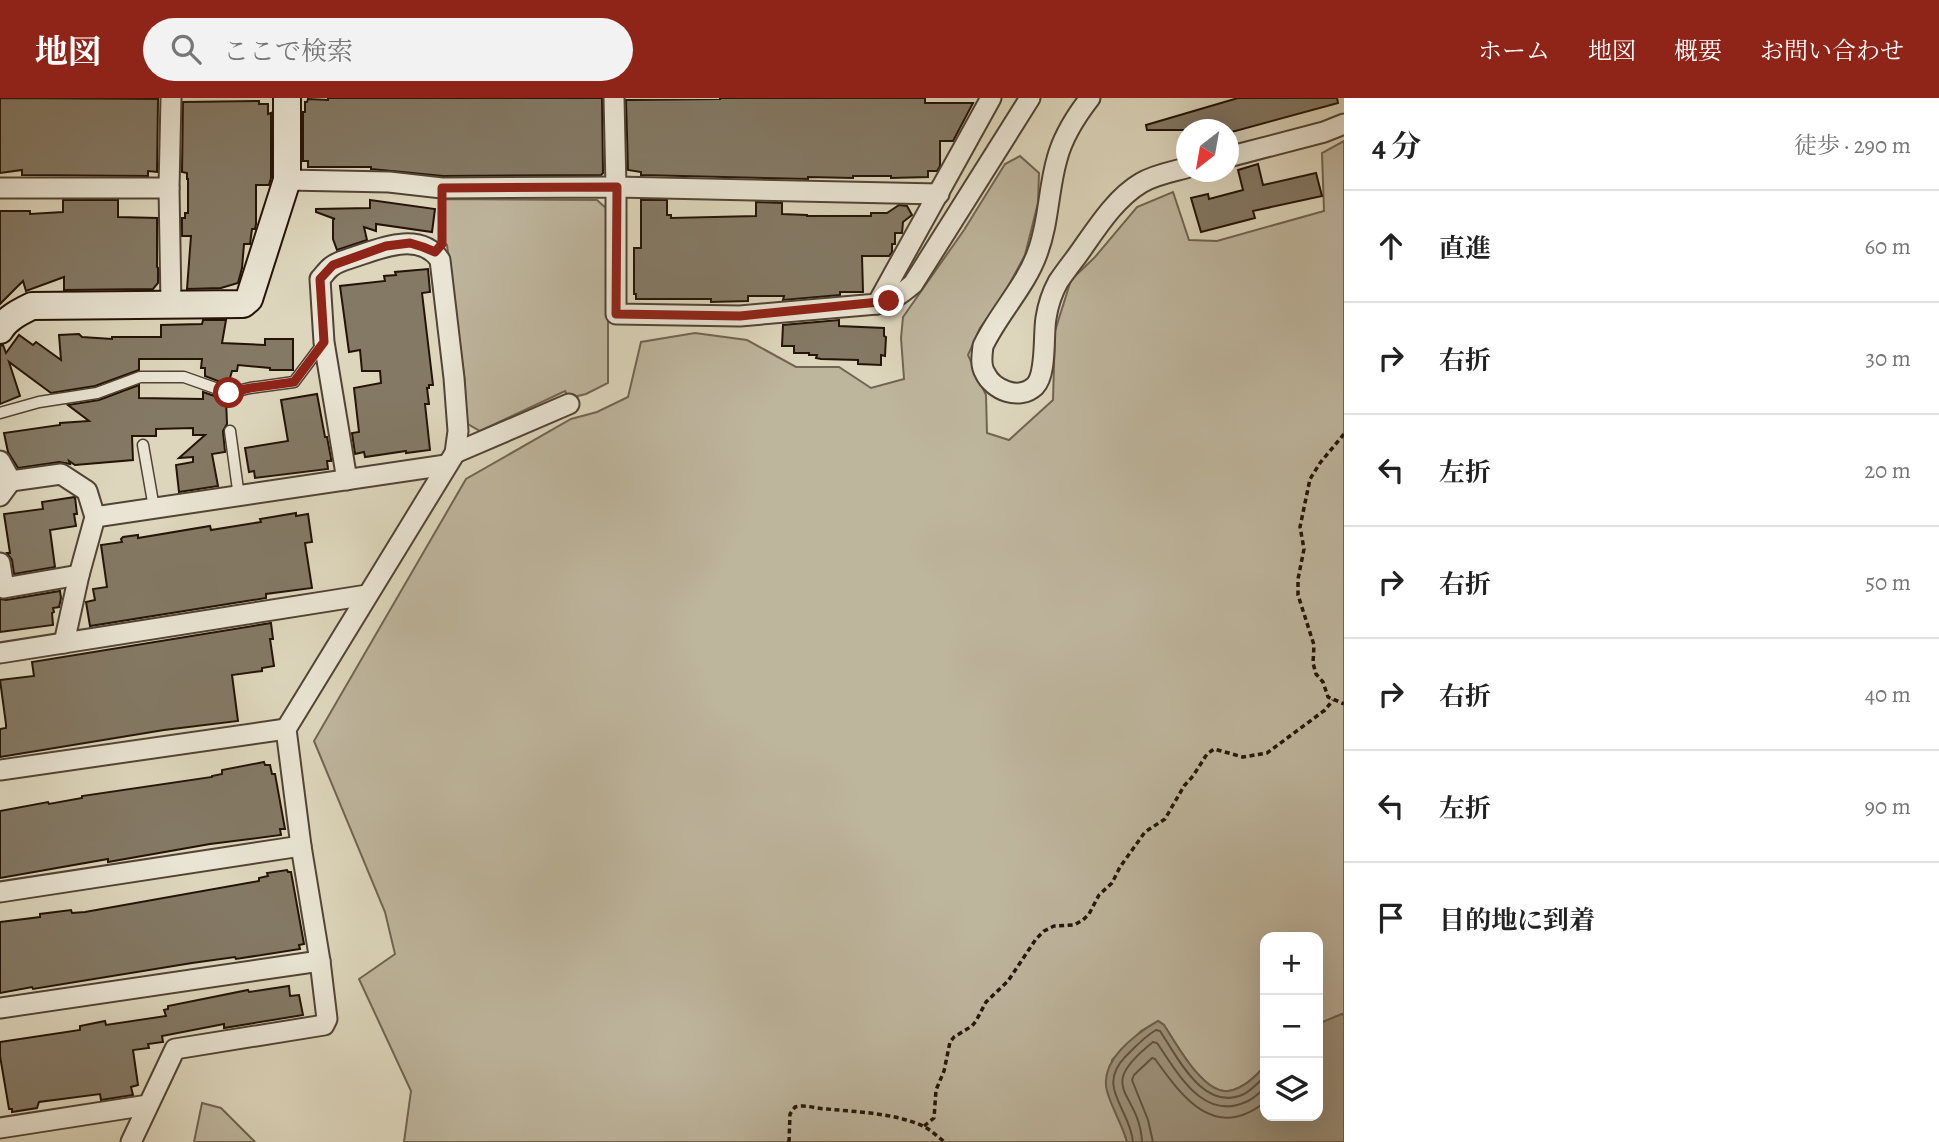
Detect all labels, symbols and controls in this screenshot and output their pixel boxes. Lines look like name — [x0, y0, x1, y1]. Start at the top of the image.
search box — [143, 18, 633, 81]
text: 地図 — [35, 29, 101, 74]
icon: search — [167, 30, 205, 68]
text: ここで検索 — [223, 34, 353, 69]
text: ホーム — [1478, 35, 1550, 67]
text: 地図 — [1588, 35, 1636, 67]
text: 概要 — [1674, 35, 1722, 67]
text: お問い合わせ — [1760, 35, 1904, 67]
north arrow — [1176, 119, 1239, 182]
text: 4 分 — [1372, 126, 1421, 166]
text: 徒歩 · 290 m — [1794, 130, 1911, 161]
icon: ahead — [1372, 227, 1410, 265]
text: 直進 — [1439, 231, 1491, 266]
text: 60 m — [1864, 231, 1911, 262]
route end — [873, 285, 904, 316]
icon: right — [1372, 339, 1410, 377]
text: 右折 — [1439, 343, 1491, 378]
text: 30 m — [1865, 343, 1911, 374]
route start — [213, 377, 244, 408]
icon: left — [1372, 451, 1410, 489]
text: 左折 — [1439, 455, 1491, 490]
text: 20 m — [1864, 455, 1911, 486]
icon: right — [1372, 563, 1410, 601]
text: 右折 — [1439, 567, 1491, 602]
text: 50 m — [1865, 567, 1911, 598]
icon: right — [1372, 675, 1410, 713]
text: 右折 — [1439, 679, 1491, 714]
text: 40 m — [1865, 679, 1911, 710]
icon: left — [1372, 787, 1410, 825]
text: 左折 — [1439, 791, 1491, 826]
text: 90 m — [1865, 791, 1911, 822]
icon: arrive — [1372, 899, 1410, 937]
text: 目的地に到着 — [1439, 903, 1595, 938]
map controls — [1260, 932, 1323, 1121]
button: + — [1260, 932, 1323, 995]
button: − — [1260, 995, 1323, 1058]
button: layers — [1260, 1058, 1323, 1121]

